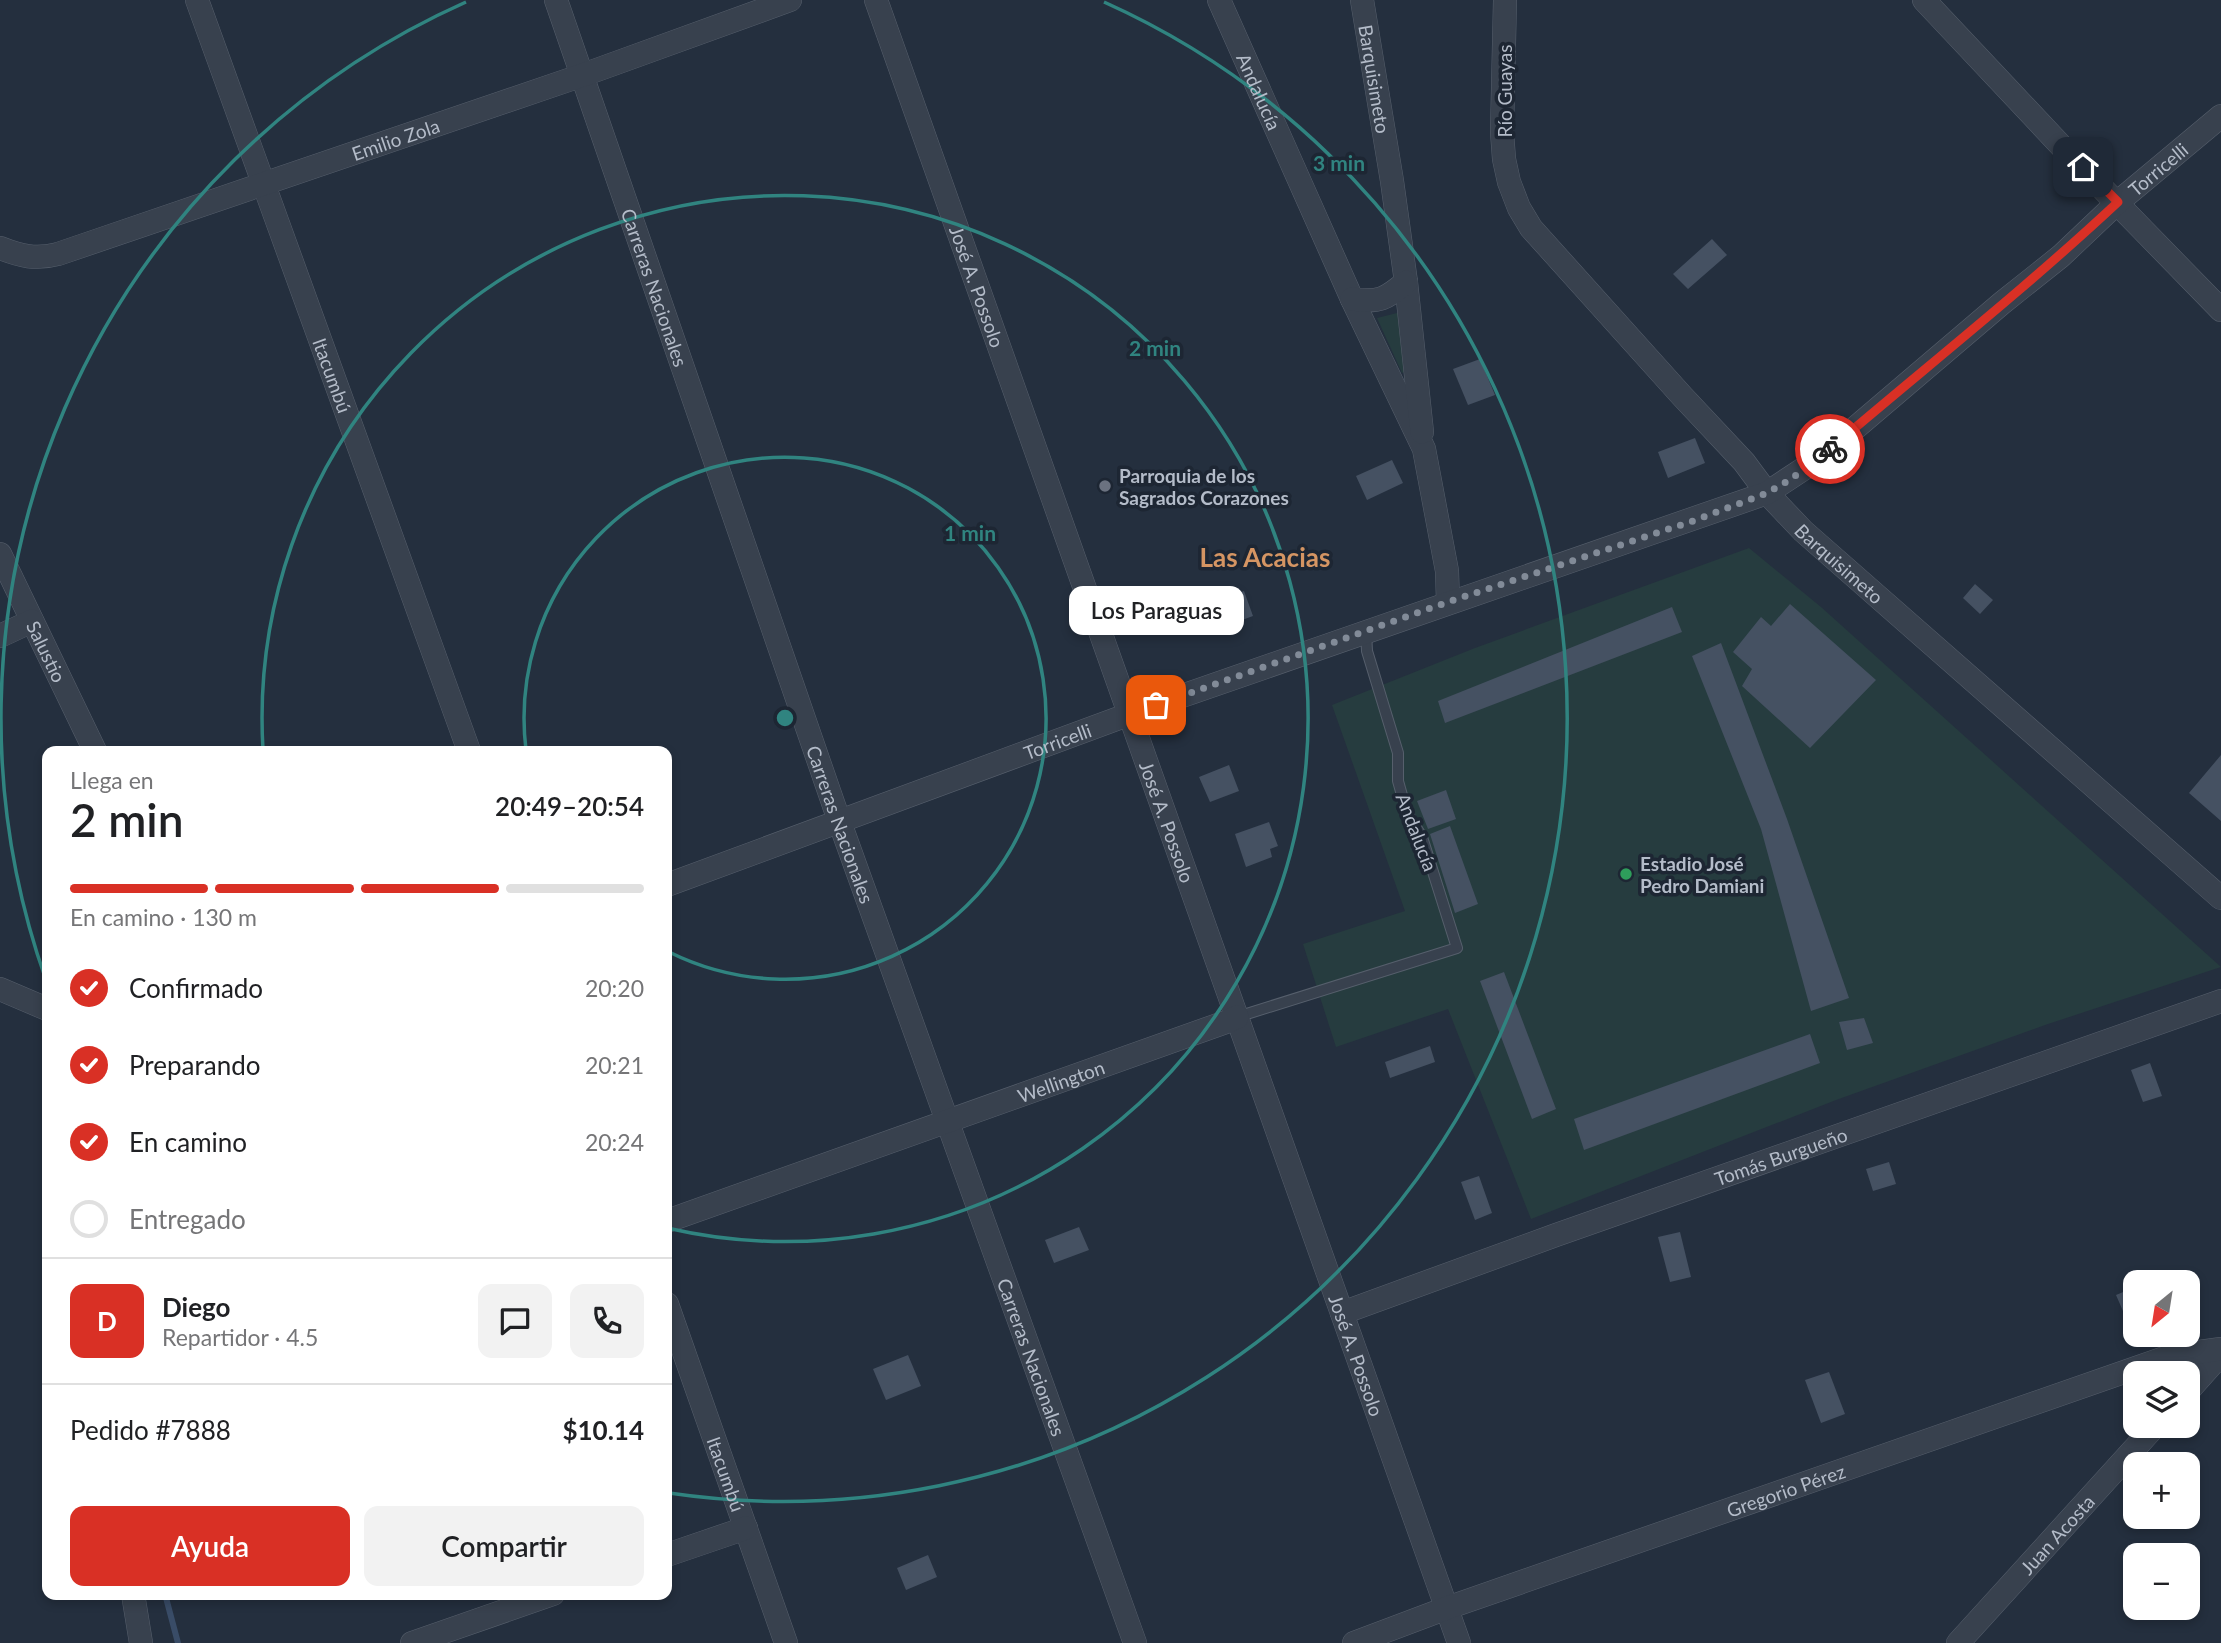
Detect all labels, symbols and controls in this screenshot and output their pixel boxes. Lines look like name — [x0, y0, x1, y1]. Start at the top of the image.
street label: Barquisimeto — [1355, 23, 1395, 135]
street label: Río Guayas — [1493, 45, 1516, 137]
street label: Andalucía — [1233, 49, 1287, 133]
street label: Emilio Zola — [348, 113, 442, 165]
pin — [2053, 137, 2113, 197]
street label: Torricelli — [2123, 137, 2192, 200]
icon: home — [2064, 148, 2102, 186]
text: 3 min — [1313, 150, 1365, 175]
street label: Carreras Nacionales — [617, 205, 693, 370]
street label: José A. Possolo — [946, 223, 1010, 350]
street label: Itacumbú — [309, 335, 357, 416]
text: 2 min — [1129, 335, 1181, 360]
courier — [1795, 414, 1865, 484]
icon: bike — [1811, 430, 1849, 468]
place label: Parroquia de los Sagrados Corazones — [1119, 464, 1289, 509]
marker: Parroquia de los Sagrados Corazones — [1097, 478, 1113, 494]
street label: Barquisimeto — [1790, 519, 1889, 608]
text: 1 min — [944, 520, 996, 545]
district label: Las Acacias — [1200, 541, 1330, 573]
callout: Los Paraguas — [1068, 586, 1244, 635]
text: Los Paraguas — [1091, 596, 1222, 624]
street label: Salustio — [22, 617, 71, 686]
pin — [1126, 675, 1186, 735]
icon: bag — [1137, 686, 1175, 724]
centre of rings — [773, 706, 797, 730]
street label: Torricelli — [1020, 718, 1094, 764]
street label: Carreras Nacionales — [803, 742, 879, 906]
street label: José A. Possolo — [1135, 758, 1200, 886]
text: Llega en — [70, 766, 154, 794]
text: 20:49–20:54 — [495, 790, 644, 822]
street label: Andalucía — [1392, 790, 1442, 874]
text: 2 min — [70, 792, 184, 847]
place label: Estadio José Pedro Damiani — [1640, 852, 1764, 897]
marker: Estadio José Pedro Damiani — [1618, 866, 1634, 882]
text: En camino · 130 m — [70, 903, 257, 931]
icon: check — [70, 969, 108, 1007]
text: Confirmado — [129, 972, 263, 1004]
text: 20:20 — [585, 974, 644, 1002]
icon: check — [70, 1046, 108, 1084]
text: Preparando — [129, 1049, 261, 1081]
text: 20:21 — [585, 1051, 644, 1079]
street label: Wellington — [1014, 1055, 1107, 1107]
street label: Tomás Burgueño — [1711, 1122, 1850, 1190]
icon: check — [70, 1123, 108, 1161]
text: En camino — [129, 1126, 247, 1158]
text: 20:24 — [585, 1128, 644, 1156]
text: Entregado — [129, 1203, 246, 1235]
north arrow — [2123, 1270, 2200, 1348]
map controls — [2123, 1270, 2200, 1620]
street label: Carreras Nacionales — [993, 1275, 1071, 1439]
button: chat — [478, 1284, 552, 1358]
button: phone — [570, 1284, 644, 1358]
text: Diego — [162, 1291, 230, 1323]
street label: José A. Possolo — [1325, 1291, 1389, 1419]
text: D — [97, 1305, 117, 1337]
text: Repartidor · 4.5 — [162, 1323, 318, 1351]
button: layers — [2123, 1361, 2200, 1438]
text: Pedido #7888 — [70, 1414, 231, 1446]
text: $10.14 — [562, 1414, 644, 1446]
street label: Itacumbú — [703, 1433, 750, 1514]
button: + — [2123, 1452, 2200, 1529]
street label: Gregorio Pérez — [1723, 1459, 1848, 1521]
street label: Juan Acosta — [2015, 1490, 2099, 1579]
button: Ayuda — [70, 1506, 350, 1586]
button: Compartir — [364, 1506, 644, 1586]
button: − — [2123, 1543, 2200, 1620]

